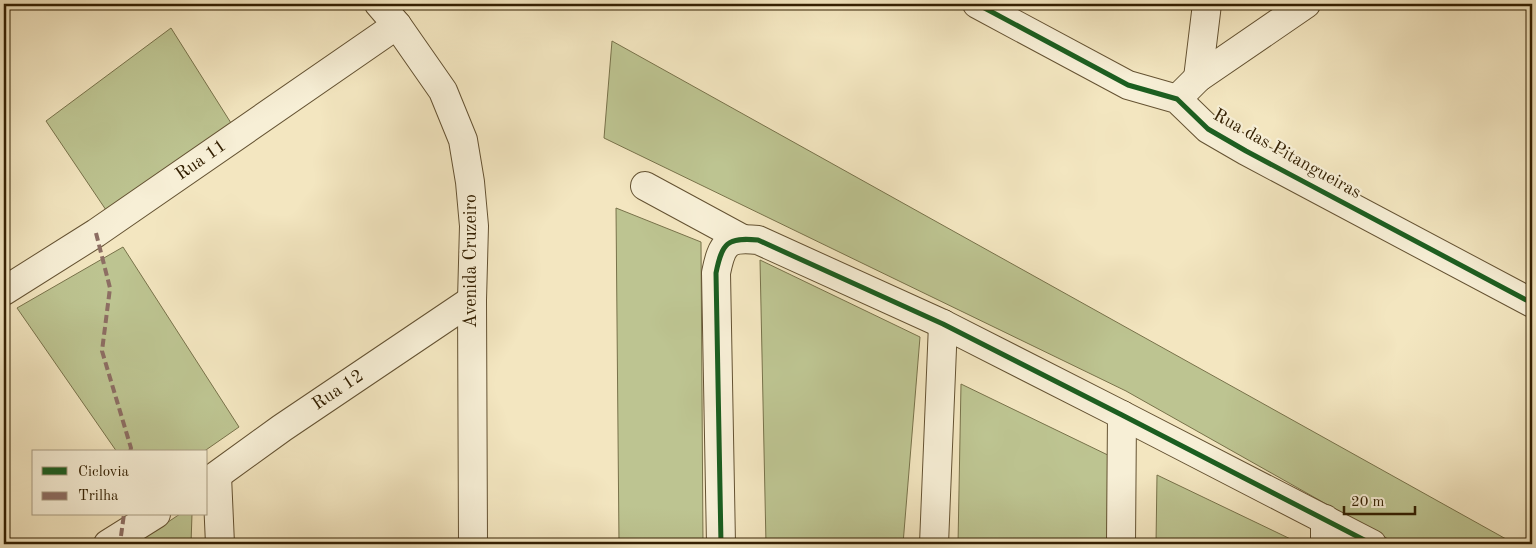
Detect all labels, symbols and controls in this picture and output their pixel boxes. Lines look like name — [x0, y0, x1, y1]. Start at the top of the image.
street label: Rua das Pitangueiras — [1210, 106, 1364, 202]
street label: Rua 11 — [172, 136, 230, 184]
street label: Avenida Cruzeiro — [462, 194, 480, 328]
street label: Rua 12 — [309, 367, 367, 413]
legend — [32, 450, 208, 516]
text: Ciclovia — [78, 465, 130, 480]
scale bar — [1344, 483, 1415, 515]
text: Trilha — [78, 489, 119, 504]
text: 20 m — [1351, 495, 1385, 510]

